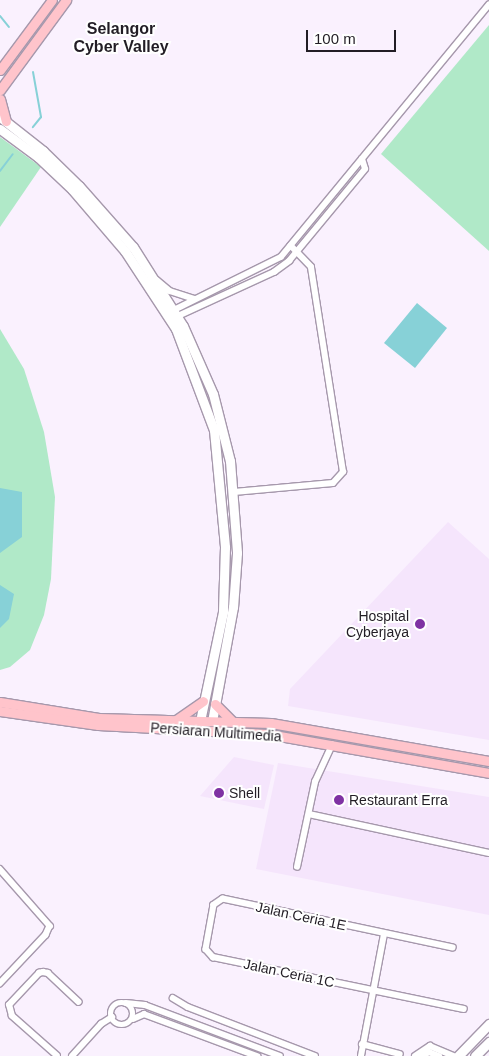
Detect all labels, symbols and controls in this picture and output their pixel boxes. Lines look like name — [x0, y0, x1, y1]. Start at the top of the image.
district label: Selangor Cyber Valley — [73, 19, 169, 57]
scale bar — [309, 20, 399, 52]
text: 100 m — [314, 30, 356, 47]
place label: Hospital Cyberjaya — [346, 608, 409, 640]
marker: Hospital Cyberjaya — [413, 617, 427, 631]
street label: Persiaran Multimedia — [150, 719, 282, 745]
place label: Shell — [229, 785, 260, 801]
marker: Shell — [213, 787, 225, 799]
place label: Restaurant Erra — [349, 792, 448, 808]
marker: Restaurant Erra — [333, 794, 345, 806]
street label: Jalan Ceria 1E — [254, 898, 348, 934]
street label: Jalan Ceria 1C — [242, 955, 336, 991]

